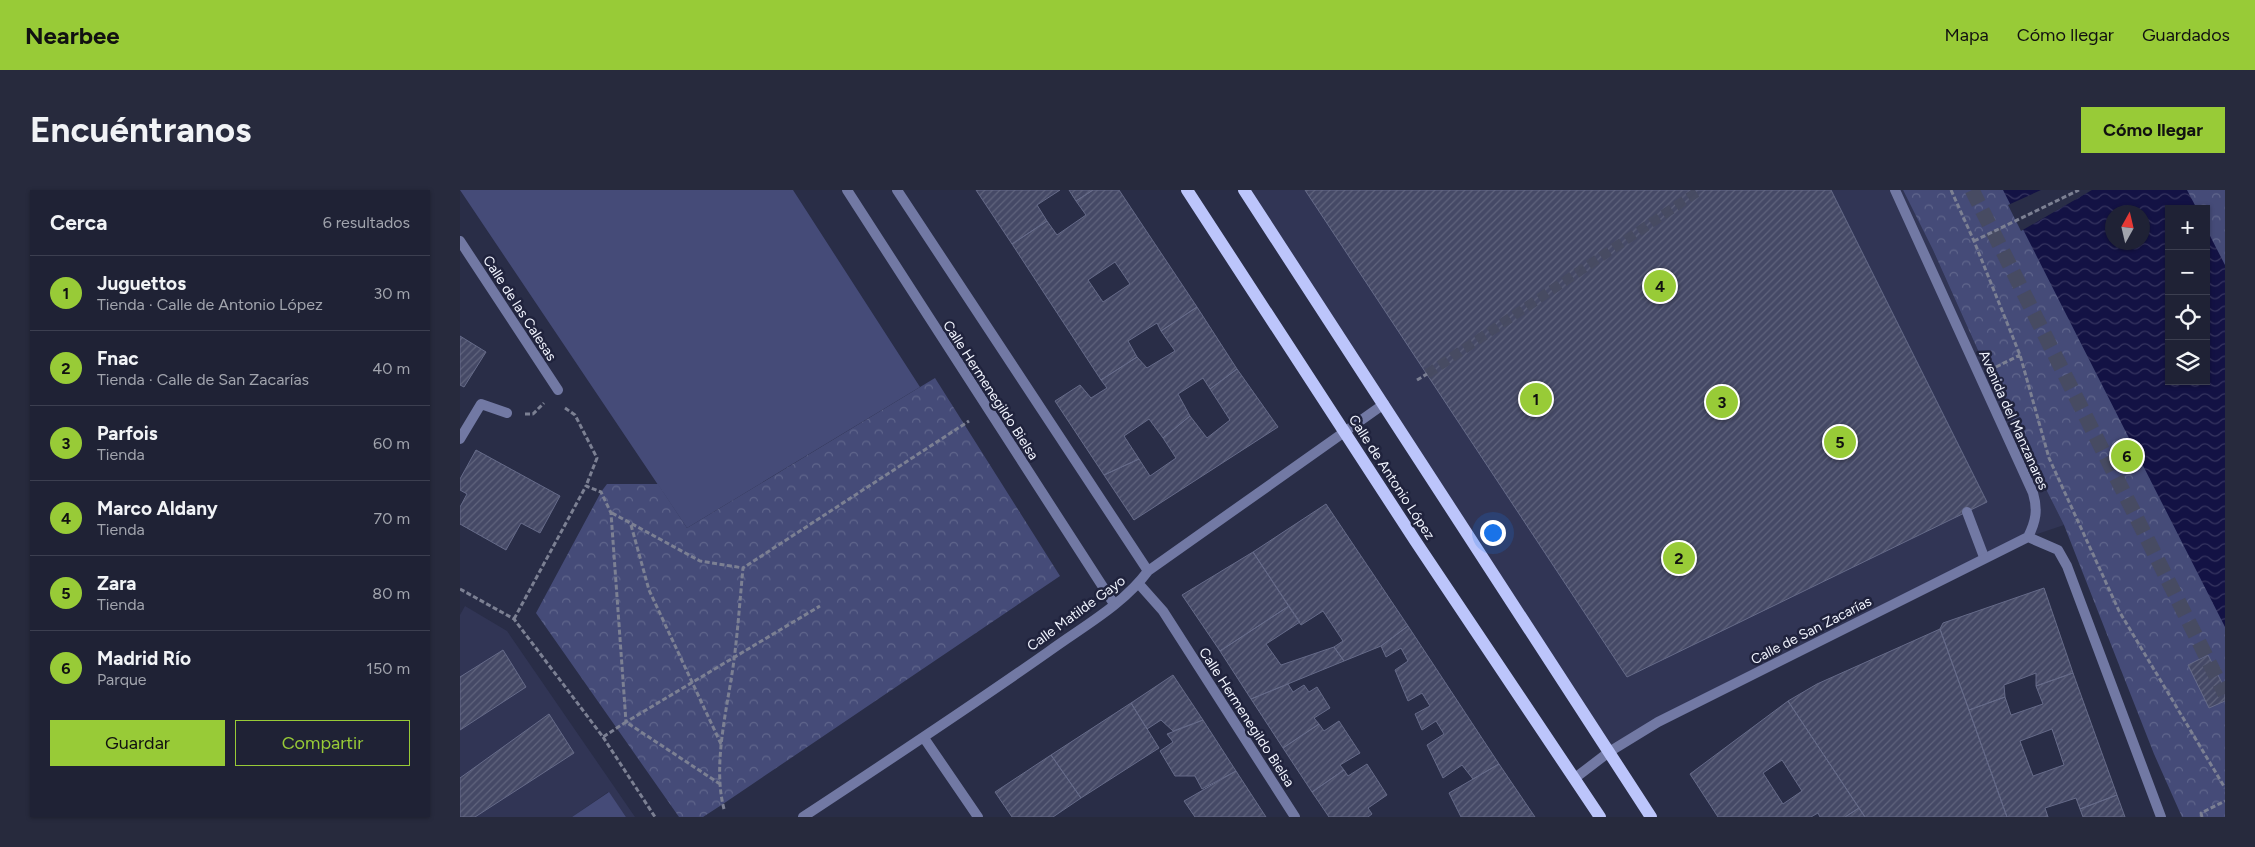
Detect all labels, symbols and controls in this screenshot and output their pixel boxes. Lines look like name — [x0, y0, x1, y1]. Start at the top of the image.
text: Nearbee — [25, 21, 120, 50]
text: Mapa — [1944, 24, 1989, 46]
text: Cómo llegar — [2017, 24, 2114, 46]
text: Guardados — [2142, 24, 2230, 46]
button: Cómo llegar — [2081, 107, 2225, 153]
text: Encuéntranos — [30, 109, 251, 151]
north arrow — [2105, 205, 2150, 250]
map controls — [2165, 205, 2210, 385]
button: + — [2165, 205, 2210, 250]
text: Cerca — [50, 210, 107, 235]
text: 6 resultados — [323, 213, 410, 232]
button: − — [2165, 250, 2210, 295]
street label: Calle de las Calesas — [479, 252, 560, 364]
pin: 4 — [1644, 267, 1676, 305]
text: Juguettos — [97, 272, 186, 295]
text: 1 — [63, 284, 69, 303]
text: 30 m — [373, 284, 410, 303]
text: Tienda · Calle de Antonio López — [97, 295, 323, 314]
button: locate — [2165, 295, 2210, 340]
street label: Calle Hermenegildo Bielsa — [939, 317, 1042, 463]
button: layers — [2165, 340, 2210, 385]
text: Fnac — [97, 347, 139, 370]
street label: Avenida del Manzanares — [1975, 348, 2052, 493]
text: 2 — [61, 359, 71, 378]
text: 40 m — [372, 359, 410, 378]
text: Tienda · Calle de San Zacarías — [97, 370, 309, 389]
pin: 1 — [1520, 380, 1552, 418]
pin: 3 — [1706, 383, 1738, 421]
street label: Calle de Antonio López — [1345, 412, 1438, 543]
text: Parfois — [97, 422, 158, 445]
pin: 5 — [1824, 423, 1856, 461]
text: 3 — [62, 434, 70, 453]
text: 60 m — [373, 434, 410, 453]
pin: 6 — [2111, 437, 2143, 475]
text: Tienda — [97, 445, 145, 464]
text: Marco Aldany — [97, 497, 218, 520]
text: 4 — [61, 509, 71, 528]
text: 70 m — [374, 509, 410, 528]
text: Tienda — [97, 520, 145, 539]
your location — [1480, 520, 1506, 546]
pin: 2 — [1663, 539, 1695, 577]
text: Zara — [97, 572, 136, 595]
street label: Calle Matilde Gayo — [1024, 572, 1129, 655]
text: 5 — [61, 584, 71, 603]
text: 80 m — [372, 584, 410, 603]
street label: Calle de San Zacarías — [1748, 593, 1874, 668]
text: Tienda — [97, 595, 145, 614]
street label: Calle Hermenegildo Bielsa — [1195, 644, 1298, 790]
text: Madrid Río — [97, 647, 191, 670]
text: 6 — [61, 659, 71, 678]
text: 150 m — [366, 659, 410, 678]
text: Parque — [97, 670, 147, 689]
button: Guardar — [50, 720, 225, 766]
button: Compartir — [235, 720, 410, 766]

